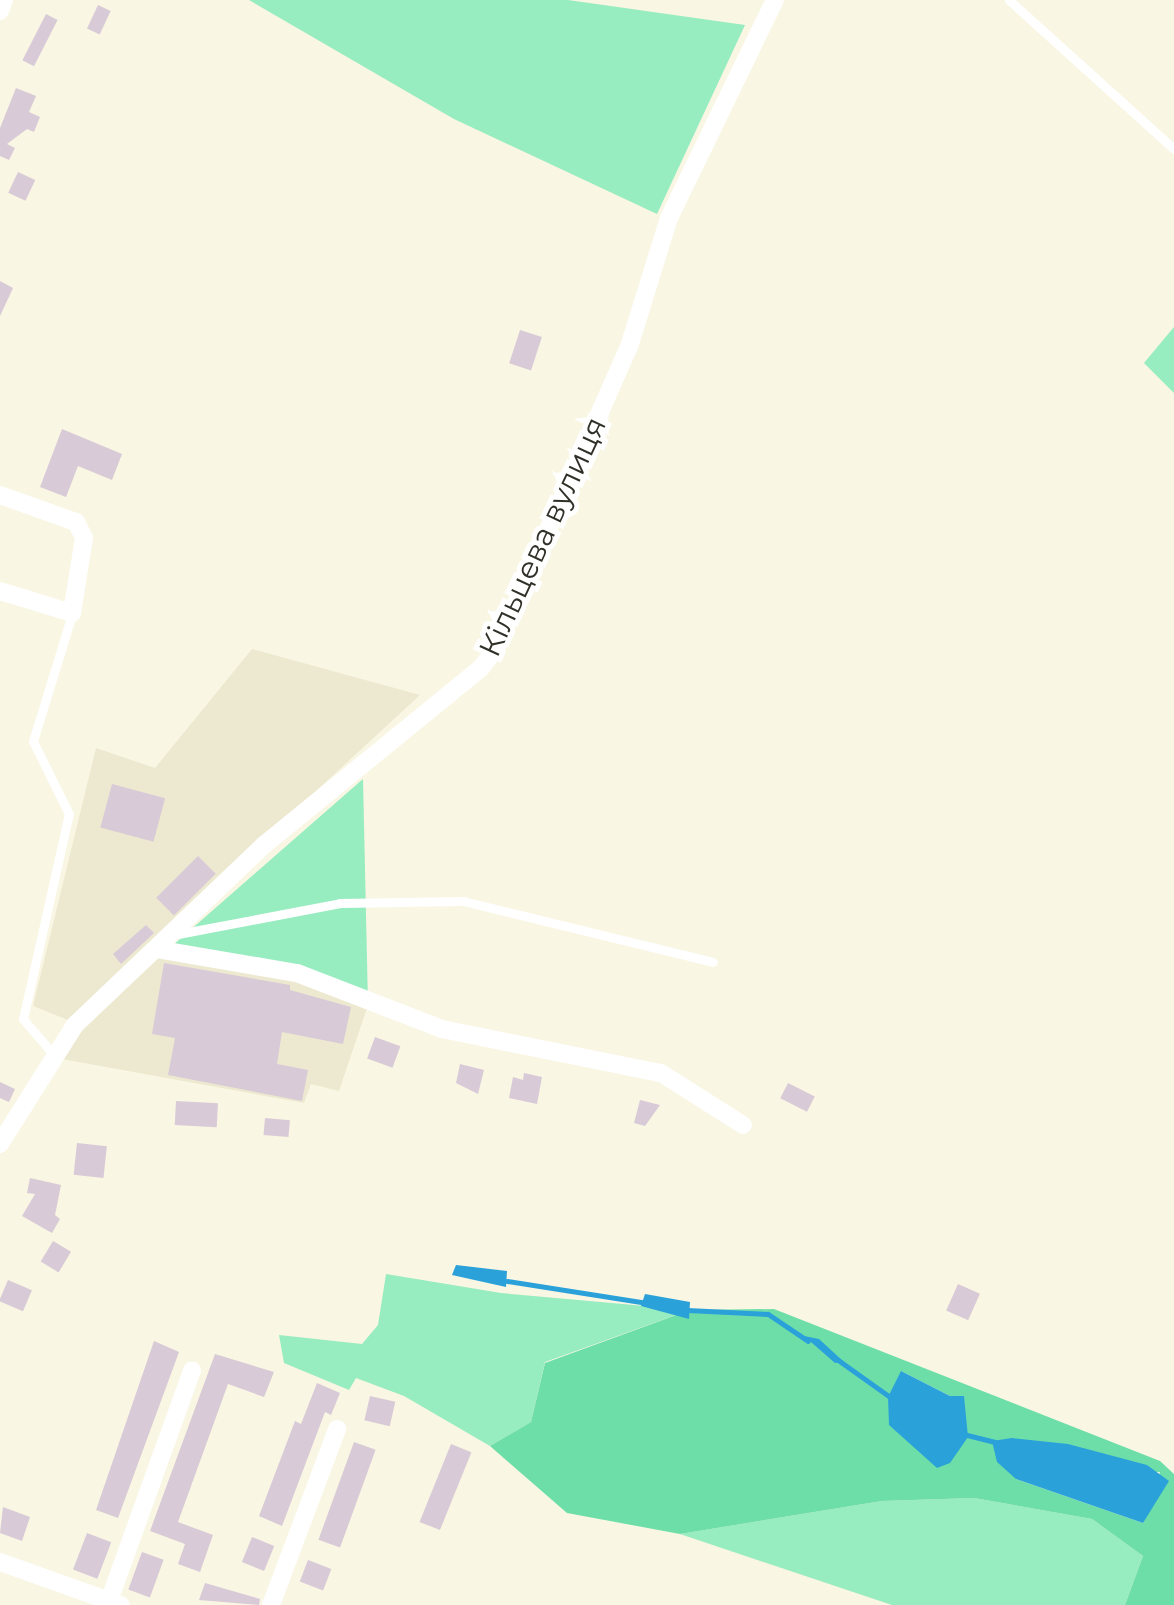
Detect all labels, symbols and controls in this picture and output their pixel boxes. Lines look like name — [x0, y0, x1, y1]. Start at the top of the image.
street label: Кільцева вулиця — [472, 412, 614, 662]

